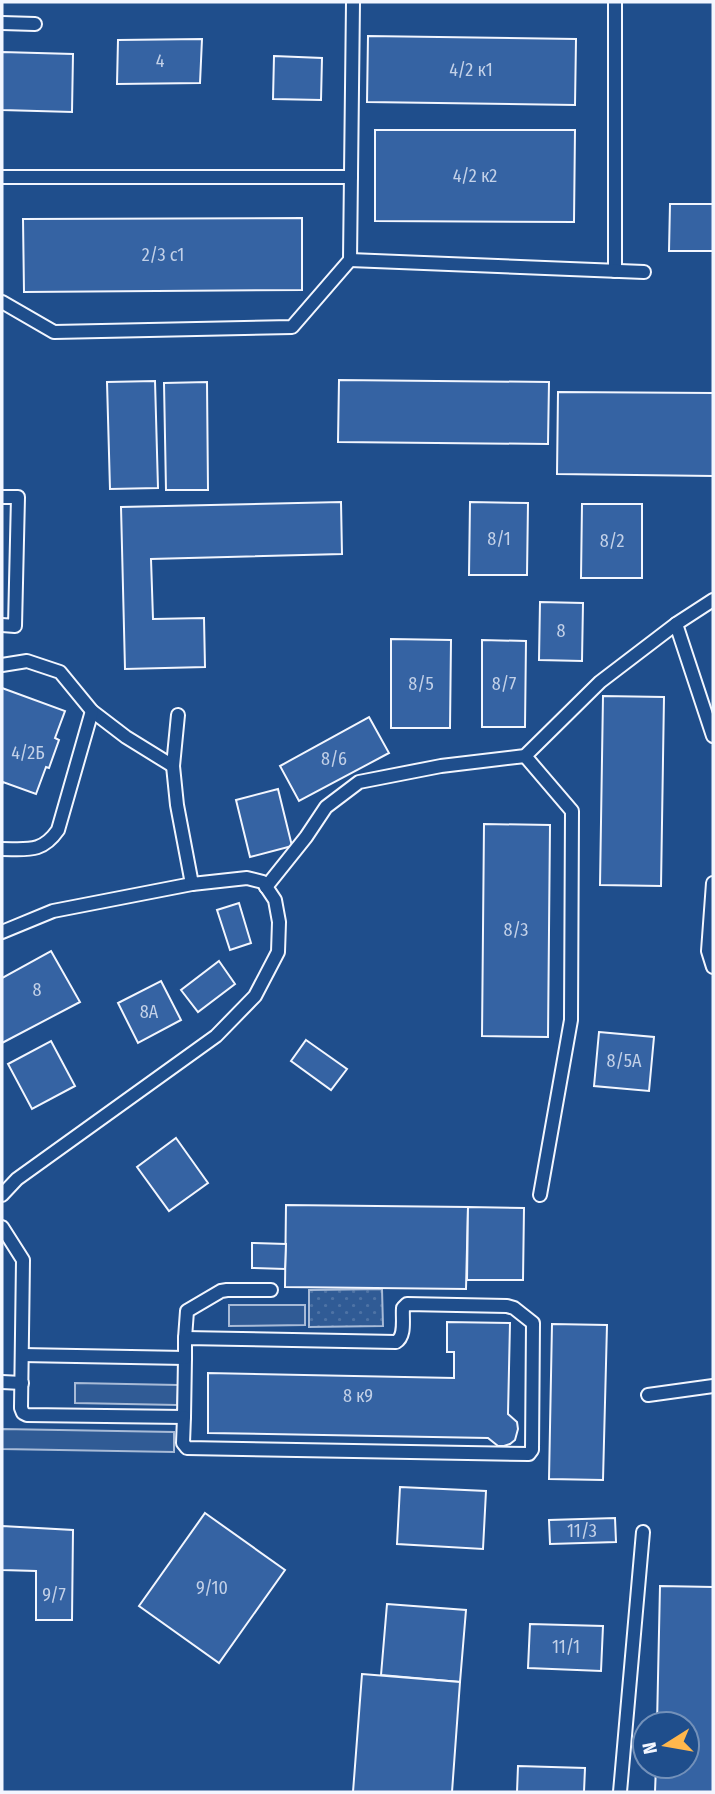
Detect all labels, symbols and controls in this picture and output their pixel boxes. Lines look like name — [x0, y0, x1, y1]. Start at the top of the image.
house number: 4 — [156, 50, 165, 72]
house number: 4/2 к1 — [449, 59, 493, 81]
house number: 4/2 к2 — [453, 165, 497, 187]
house number: 2/3 с1 — [142, 244, 184, 266]
house number: 8/1 — [487, 528, 511, 550]
house number: 8/2 — [600, 530, 624, 552]
house number: 8 — [557, 620, 566, 642]
house number: 8/5 — [408, 673, 434, 695]
house number: 8/7 — [492, 673, 516, 695]
house number: 4/2Б — [11, 742, 45, 764]
house number: 8/6 — [321, 748, 347, 770]
house number: 8/3 — [503, 919, 529, 941]
house number: 8 — [33, 979, 42, 1001]
house number: 8А — [140, 1001, 159, 1023]
house number: 8/5А — [607, 1050, 642, 1072]
house number: 8 к9 — [343, 1385, 373, 1407]
house number: 11/3 — [567, 1520, 597, 1542]
house number: 9/10 — [196, 1577, 228, 1599]
house number: 9/7 — [42, 1584, 66, 1606]
house number: 11/1 — [552, 1636, 580, 1658]
north arrow — [631, 1710, 701, 1780]
text: N — [637, 1740, 662, 1756]

